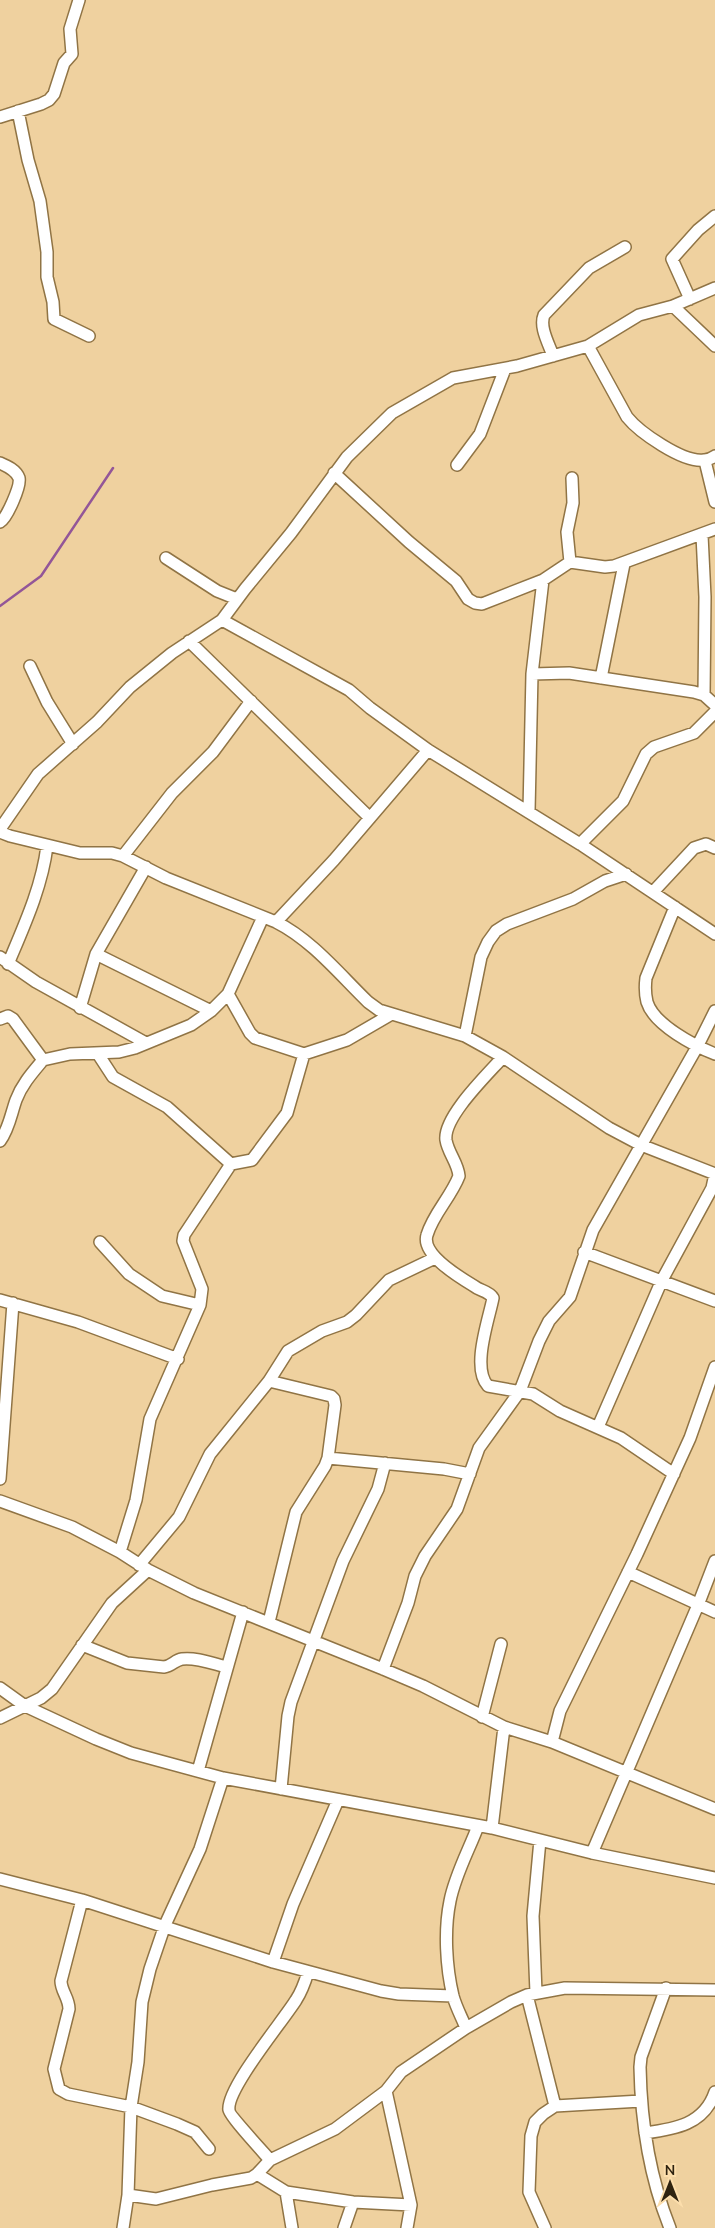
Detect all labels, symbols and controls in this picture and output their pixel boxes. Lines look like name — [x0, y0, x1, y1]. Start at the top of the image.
north arrow — [645, 2158, 695, 2208]
text: N — [665, 2161, 675, 2180]

